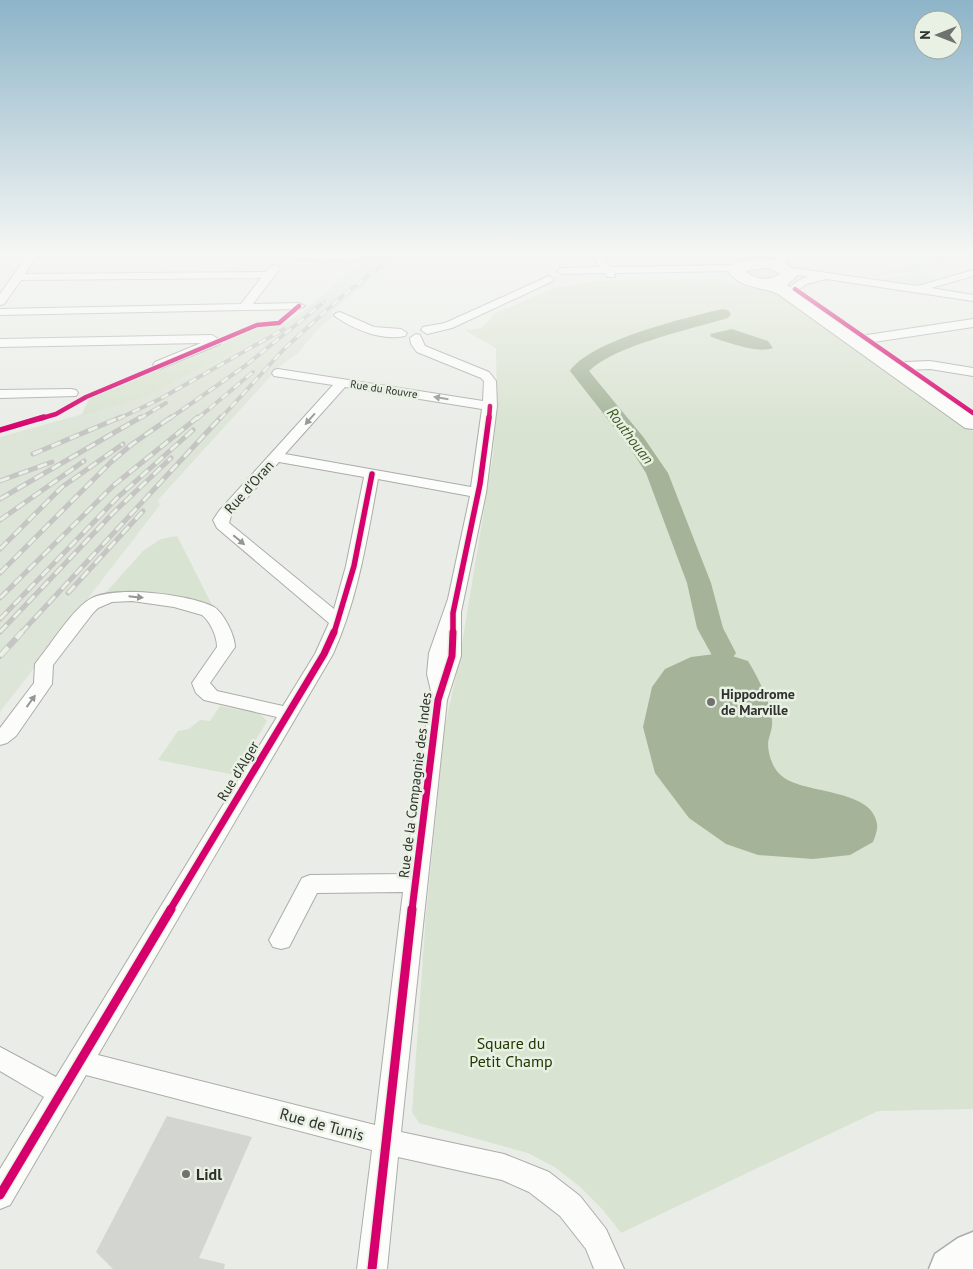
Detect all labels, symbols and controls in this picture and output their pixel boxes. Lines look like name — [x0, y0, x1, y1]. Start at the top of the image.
north arrow — [913, 10, 963, 60]
text: N — [916, 30, 934, 40]
street label: Rue du Rouvre — [349, 377, 419, 401]
one-way arrow — [433, 394, 449, 402]
water label: Routhouan — [603, 404, 658, 468]
one-way arrow — [304, 413, 315, 426]
street label: Rue d'Oran — [220, 457, 278, 517]
one-way arrow — [232, 534, 245, 545]
one-way arrow — [128, 593, 144, 601]
place label: Hippodrome de Marville — [721, 685, 795, 719]
street label: Rue de la Compagnie des Indes — [395, 691, 435, 879]
one-way arrow — [26, 694, 36, 708]
marker: Hippodrome de Marville — [705, 696, 717, 708]
street label: Rue d'Alger — [213, 737, 263, 804]
park label: Square du Petit Champ — [469, 1033, 553, 1071]
street label: Rue de Tunis — [278, 1103, 367, 1145]
place label: Lidl — [196, 1164, 222, 1184]
marker: Lidl — [180, 1168, 192, 1180]

